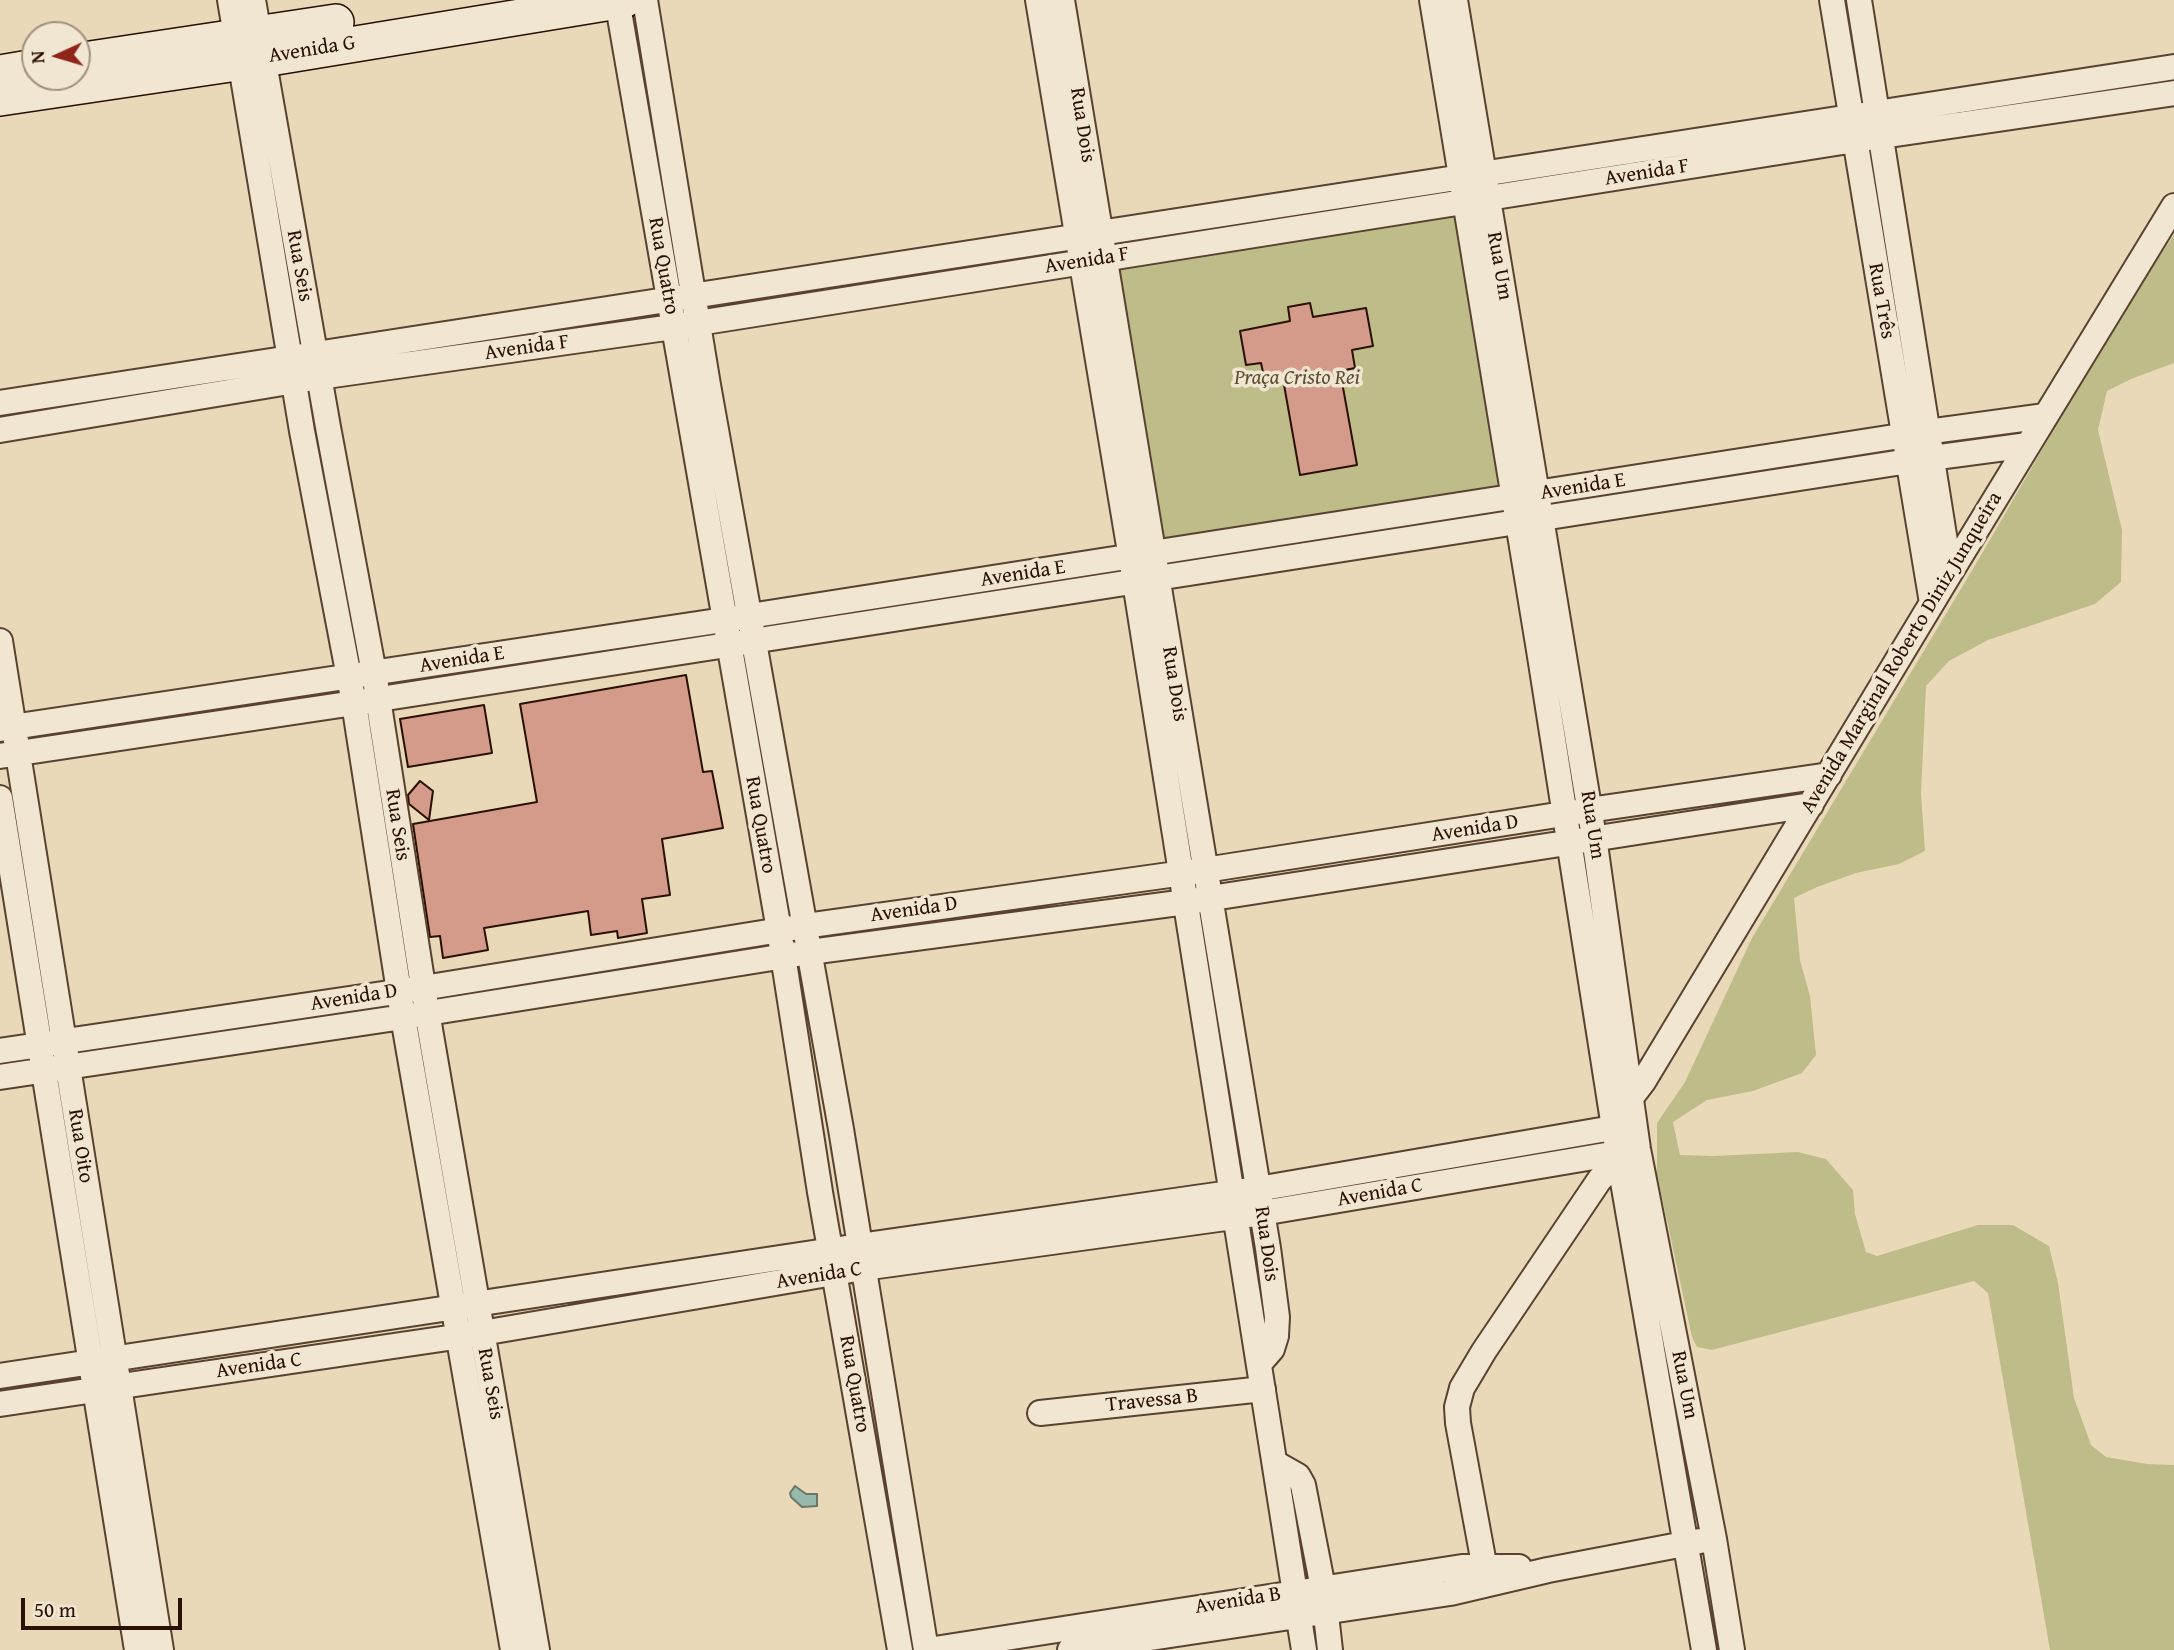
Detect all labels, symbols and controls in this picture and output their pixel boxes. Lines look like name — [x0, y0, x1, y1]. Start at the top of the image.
north arrow — [21, 21, 91, 91]
street label: Avenida G — [267, 31, 357, 69]
text: N — [23, 50, 51, 65]
street label: Rua Dois — [1064, 86, 1100, 164]
street label: Avenida F — [1603, 154, 1691, 192]
street label: Rua Quatro — [642, 215, 684, 317]
street label: Rua Seis — [280, 228, 318, 304]
street label: Rua Um — [1481, 230, 1517, 302]
street label: Avenida F — [1043, 242, 1131, 280]
street label: Rua Três — [1862, 261, 1900, 341]
street label: Avenida F — [483, 330, 571, 366]
park label: Praça Cristo Rei — [1234, 366, 1360, 392]
street label: Avenida E — [1539, 468, 1627, 506]
street label: Avenida Marginal Roberto Diniz Junqueira — [1796, 488, 2008, 818]
street label: Avenida E — [979, 555, 1067, 593]
street label: Avenida E — [418, 641, 506, 679]
street label: Rua Dois — [1156, 645, 1192, 723]
street label: Rua Quatro — [739, 774, 781, 876]
street label: Rua Seis — [379, 787, 415, 863]
street label: Rua Um — [1574, 789, 1610, 861]
street label: Avenida D — [1430, 810, 1520, 848]
street label: Avenida D — [869, 891, 959, 929]
street label: Avenida D — [309, 979, 399, 1017]
street label: Rua Oito — [62, 1107, 98, 1185]
street label: Avenida C — [1335, 1173, 1425, 1213]
street label: Rua Dois — [1248, 1205, 1284, 1283]
street label: Avenida C — [774, 1257, 864, 1295]
street label: Rua Quatro — [833, 1333, 875, 1435]
street label: Rua Seis — [471, 1346, 509, 1422]
street label: Avenida C — [214, 1348, 304, 1384]
street label: Rua Um — [1665, 1349, 1703, 1421]
street label: Travessa B — [1105, 1384, 1199, 1418]
street label: Avenida B — [1193, 1582, 1283, 1620]
scale bar — [24, 1584, 186, 1628]
text: 50 m — [34, 1594, 76, 1625]

